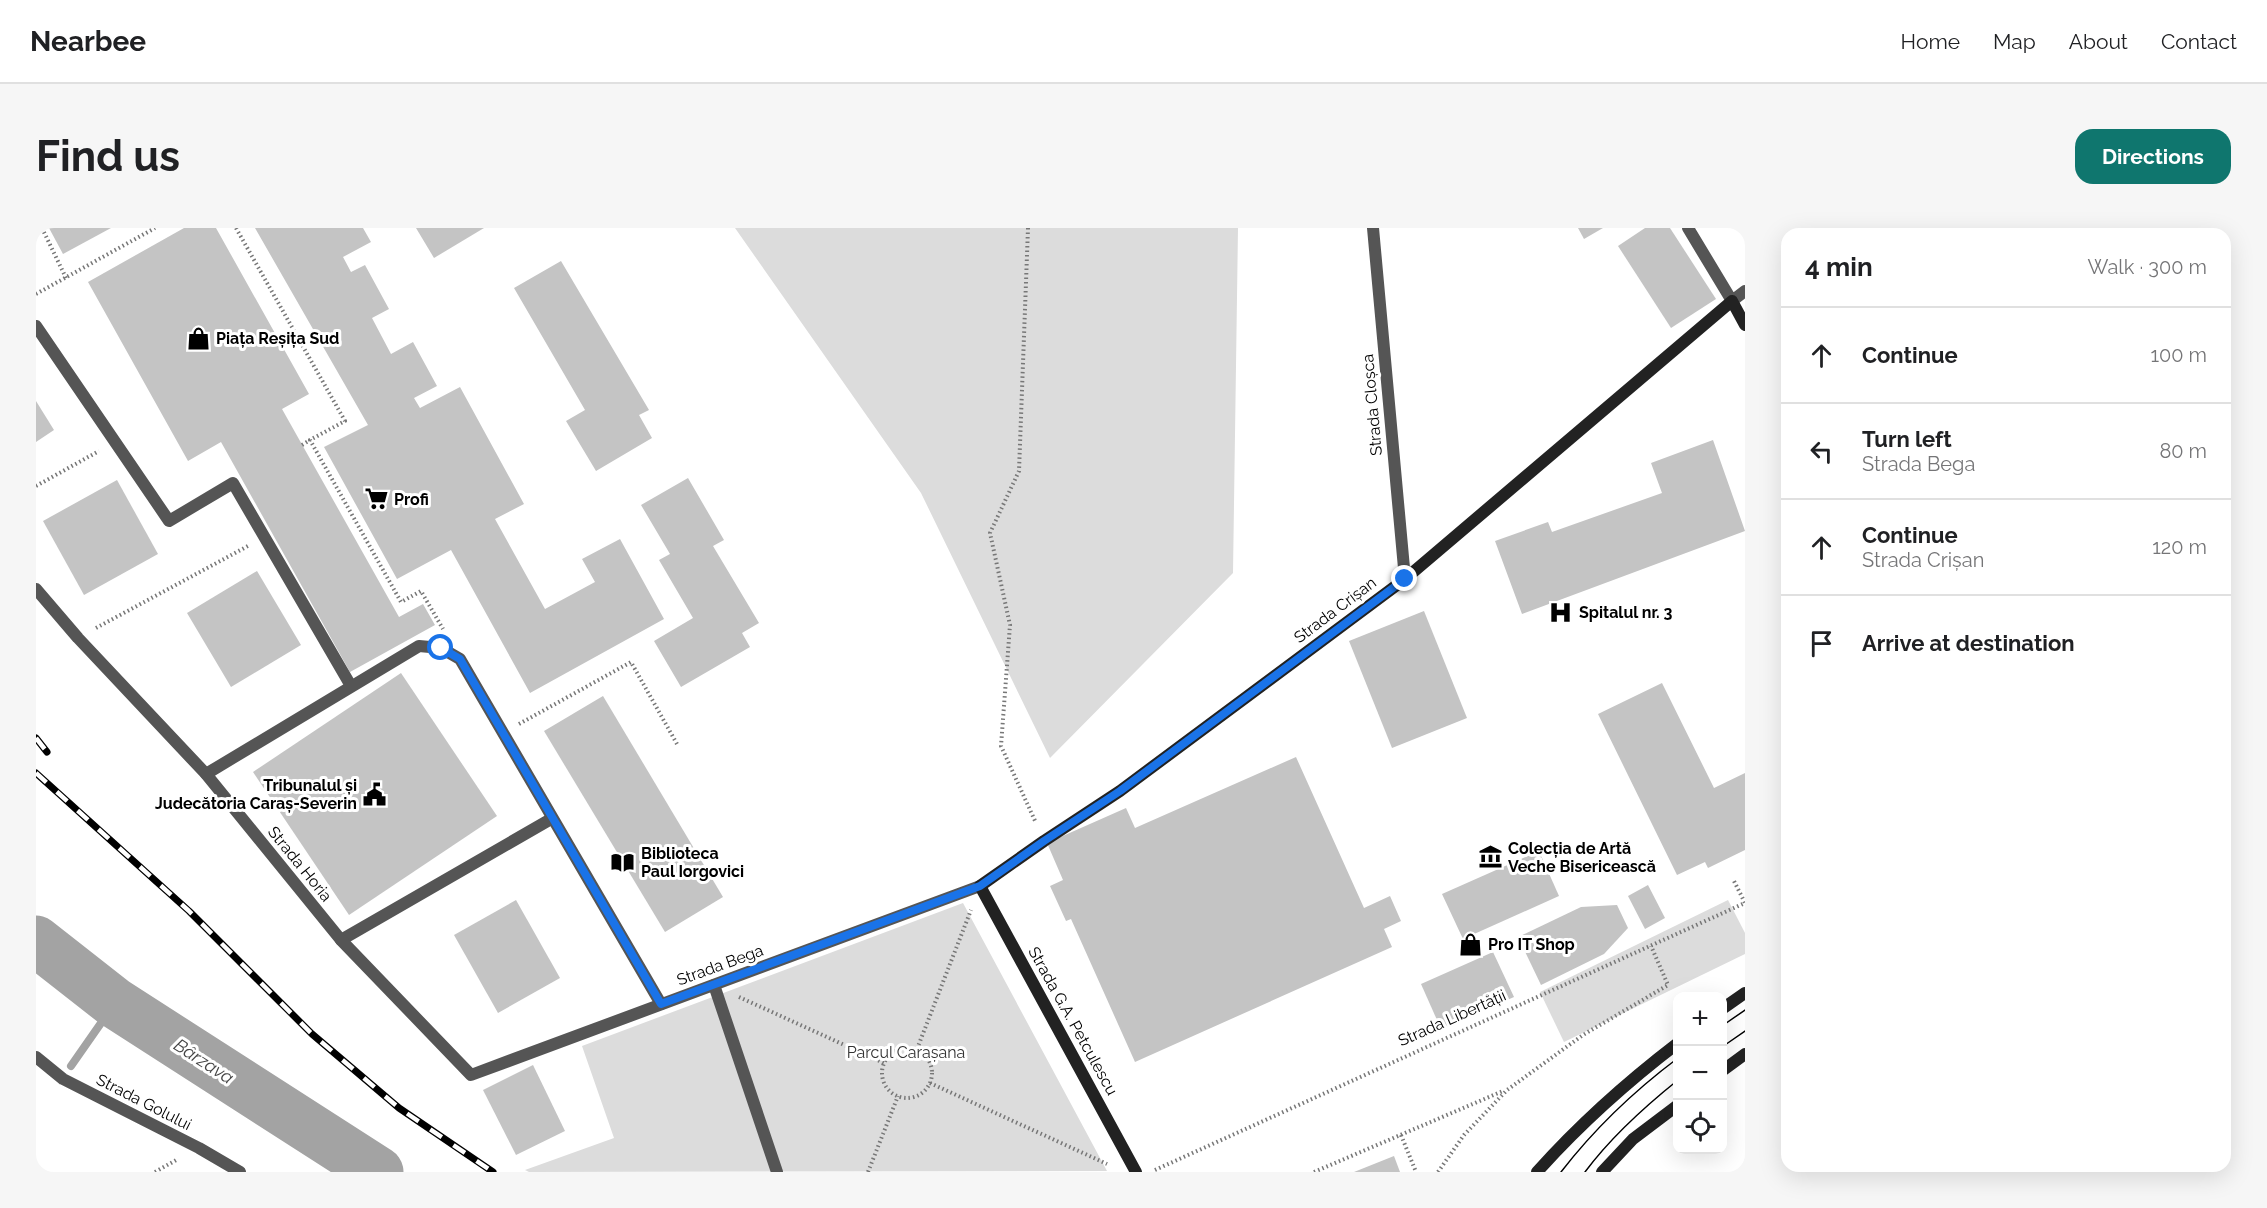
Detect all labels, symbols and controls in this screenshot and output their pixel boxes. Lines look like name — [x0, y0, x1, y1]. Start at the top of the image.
text: Nearbee — [30, 25, 146, 58]
text: Home — [1901, 29, 1960, 54]
text: Map — [1993, 29, 2036, 54]
text: About — [2069, 29, 2128, 54]
text: Contact — [2161, 29, 2237, 54]
button: Directions — [2075, 129, 2231, 184]
text: Find us — [36, 132, 180, 181]
text: 4 min — [1805, 252, 1873, 282]
text: Walk · 300 m — [2088, 255, 2207, 279]
shop icon: Piața Reșița Sud — [185, 325, 211, 351]
place label: Piața Reșița Sud — [216, 329, 339, 348]
icon: ahead — [1805, 339, 1838, 372]
text: Continue — [1862, 342, 1958, 368]
text: 100 m — [2150, 343, 2207, 367]
street label: Strada Cloșca — [1358, 353, 1386, 457]
text: Turn left — [1862, 426, 1952, 452]
icon: left — [1805, 435, 1838, 468]
text: 80 m — [2159, 439, 2207, 463]
text: Strada Bega — [1862, 452, 1975, 476]
supermarket icon: Profi — [363, 486, 389, 512]
place label: Profi — [394, 490, 429, 509]
text: Continue — [1862, 522, 1958, 548]
icon: ahead — [1805, 531, 1838, 564]
text: 120 m — [2152, 535, 2207, 559]
text: Strada Crișan — [1862, 548, 1984, 572]
route end — [1391, 565, 1417, 591]
street label: Strada Crișan — [1290, 573, 1380, 647]
hospital icon: Spitalul nr. 3 — [1548, 599, 1574, 625]
place label: Spitalul nr. 3 — [1579, 603, 1672, 622]
icon: arrive — [1805, 627, 1838, 660]
text: Arrive at destination — [1862, 630, 2075, 656]
route start — [427, 634, 453, 660]
place label: Tribunalul și Judecătoria Caraș-Severin — [155, 776, 357, 813]
public building icon: Tribunalul și Judecătoria Caraș-Severin — [362, 781, 388, 807]
street label: Strada Horia — [264, 823, 336, 905]
place label: Colecția de Artă Veche Bisericească — [1508, 839, 1656, 876]
place label: Biblioteca Paul Iorgovici — [641, 844, 744, 881]
museum icon: Colecția de Artă Veche Bisericească — [1477, 844, 1503, 870]
library icon: Biblioteca Paul Iorgovici — [610, 849, 636, 875]
shop icon: Pro IT Shop — [1457, 931, 1483, 957]
place label: Pro IT Shop — [1488, 935, 1575, 954]
street label: Strada Bega — [674, 941, 766, 989]
street label: Strada G.A. Petculescu — [1024, 943, 1122, 1099]
street label: Strada Libertății — [1395, 986, 1509, 1050]
map controls — [1673, 992, 1727, 1154]
button: + — [1673, 992, 1727, 1046]
water label: Bârzava — [170, 1034, 238, 1088]
park label: Parcul Carașana — [847, 1043, 965, 1062]
button: − — [1673, 1046, 1727, 1100]
street label: Strada Golului — [93, 1070, 195, 1134]
button: locate — [1673, 1100, 1727, 1154]

